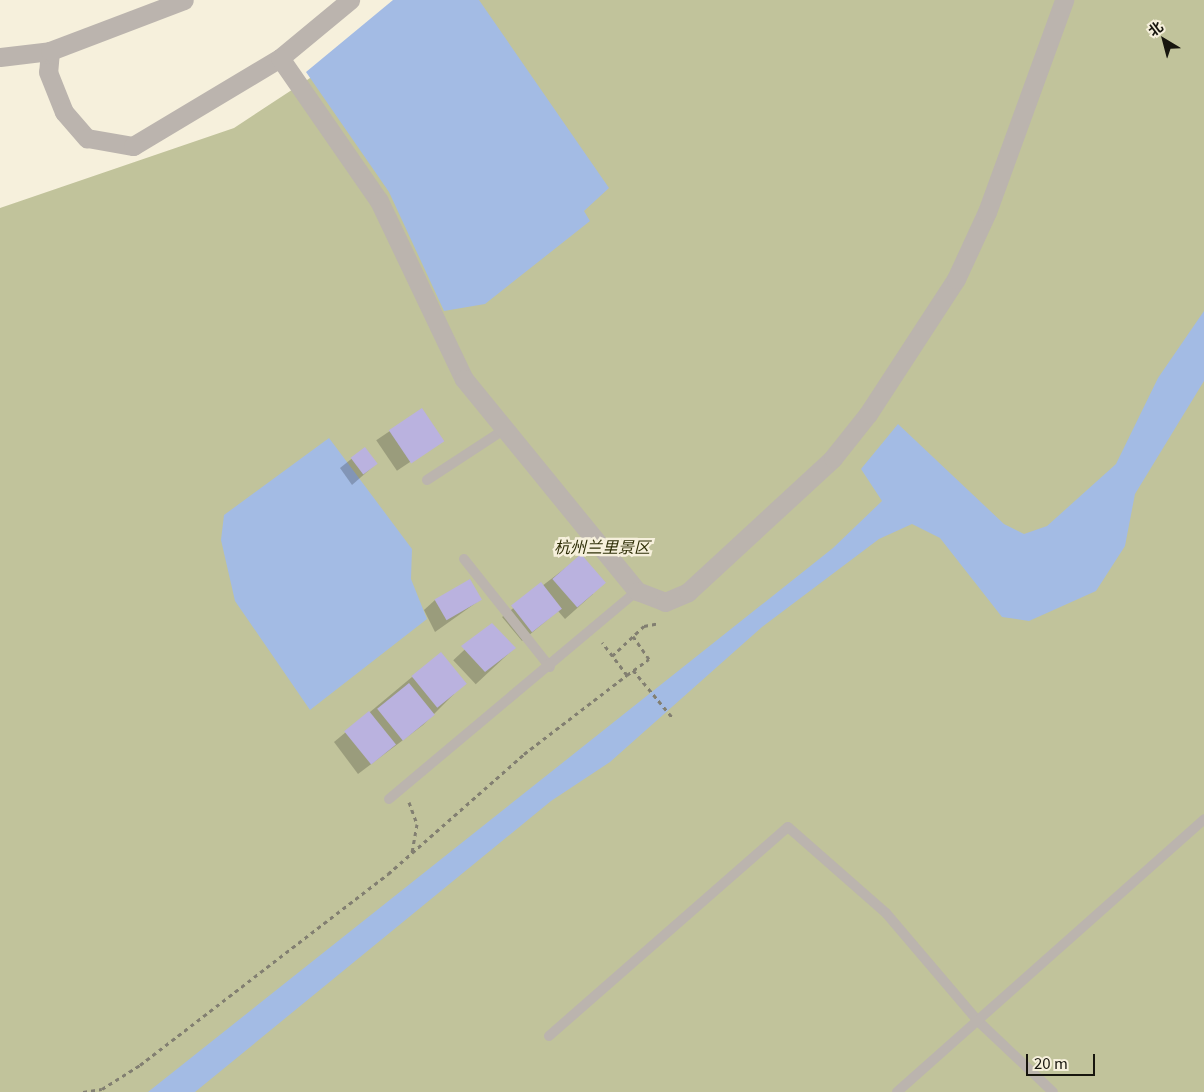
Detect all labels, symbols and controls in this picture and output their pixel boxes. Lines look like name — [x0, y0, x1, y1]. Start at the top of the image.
north arrow — [1139, 15, 1189, 65]
text: 北 — [1143, 16, 1167, 40]
park label: 杭州兰里景区 — [554, 536, 650, 556]
scale bar — [1029, 1044, 1098, 1076]
text: 20 m — [1034, 1052, 1068, 1073]

